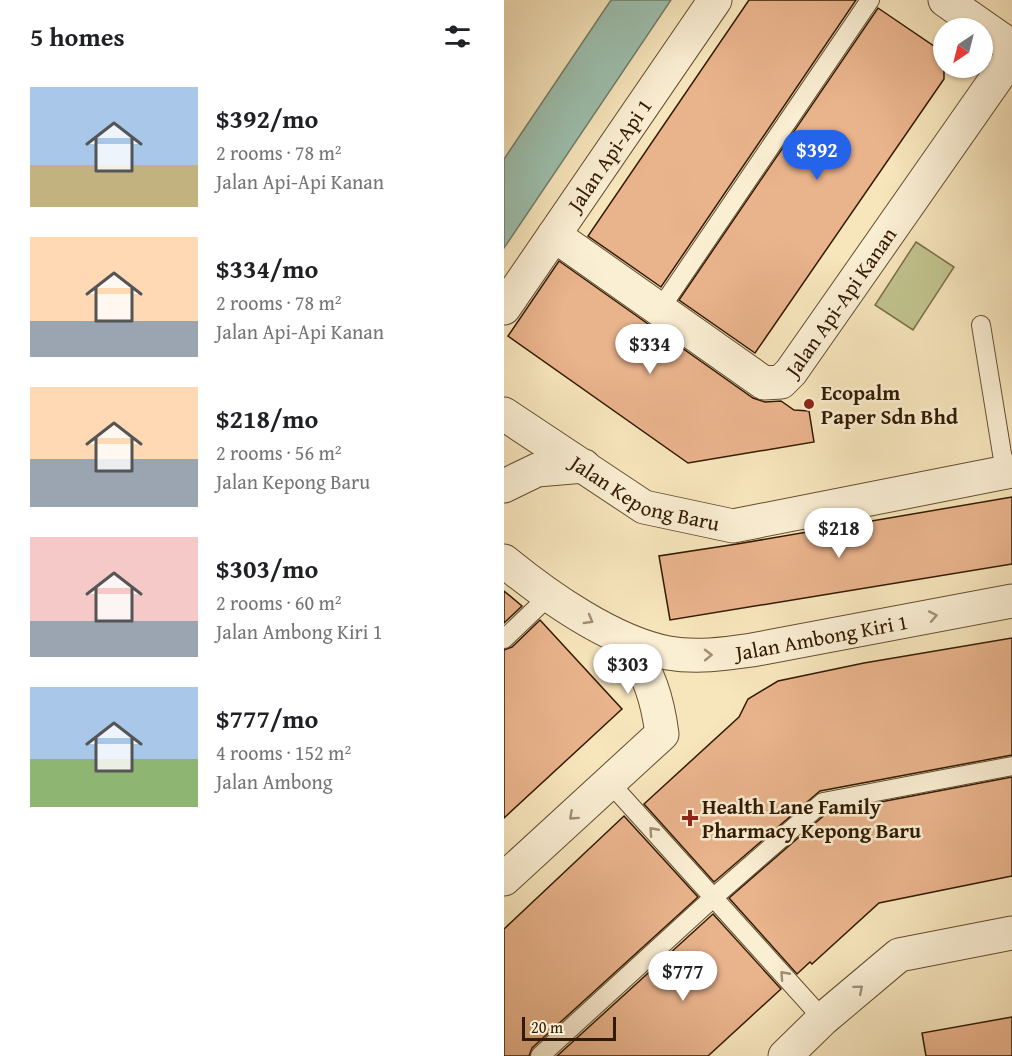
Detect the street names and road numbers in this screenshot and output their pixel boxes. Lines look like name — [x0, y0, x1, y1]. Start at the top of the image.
street label: Jalan Api-Api 1 — [558, 92, 659, 220]
street label: Jalan Api-Api Kanan — [775, 220, 904, 385]
street label: Jalan Kepong Baru — [562, 445, 723, 538]
street label: Jalan Ambong Kiri 1 — [731, 605, 910, 668]

